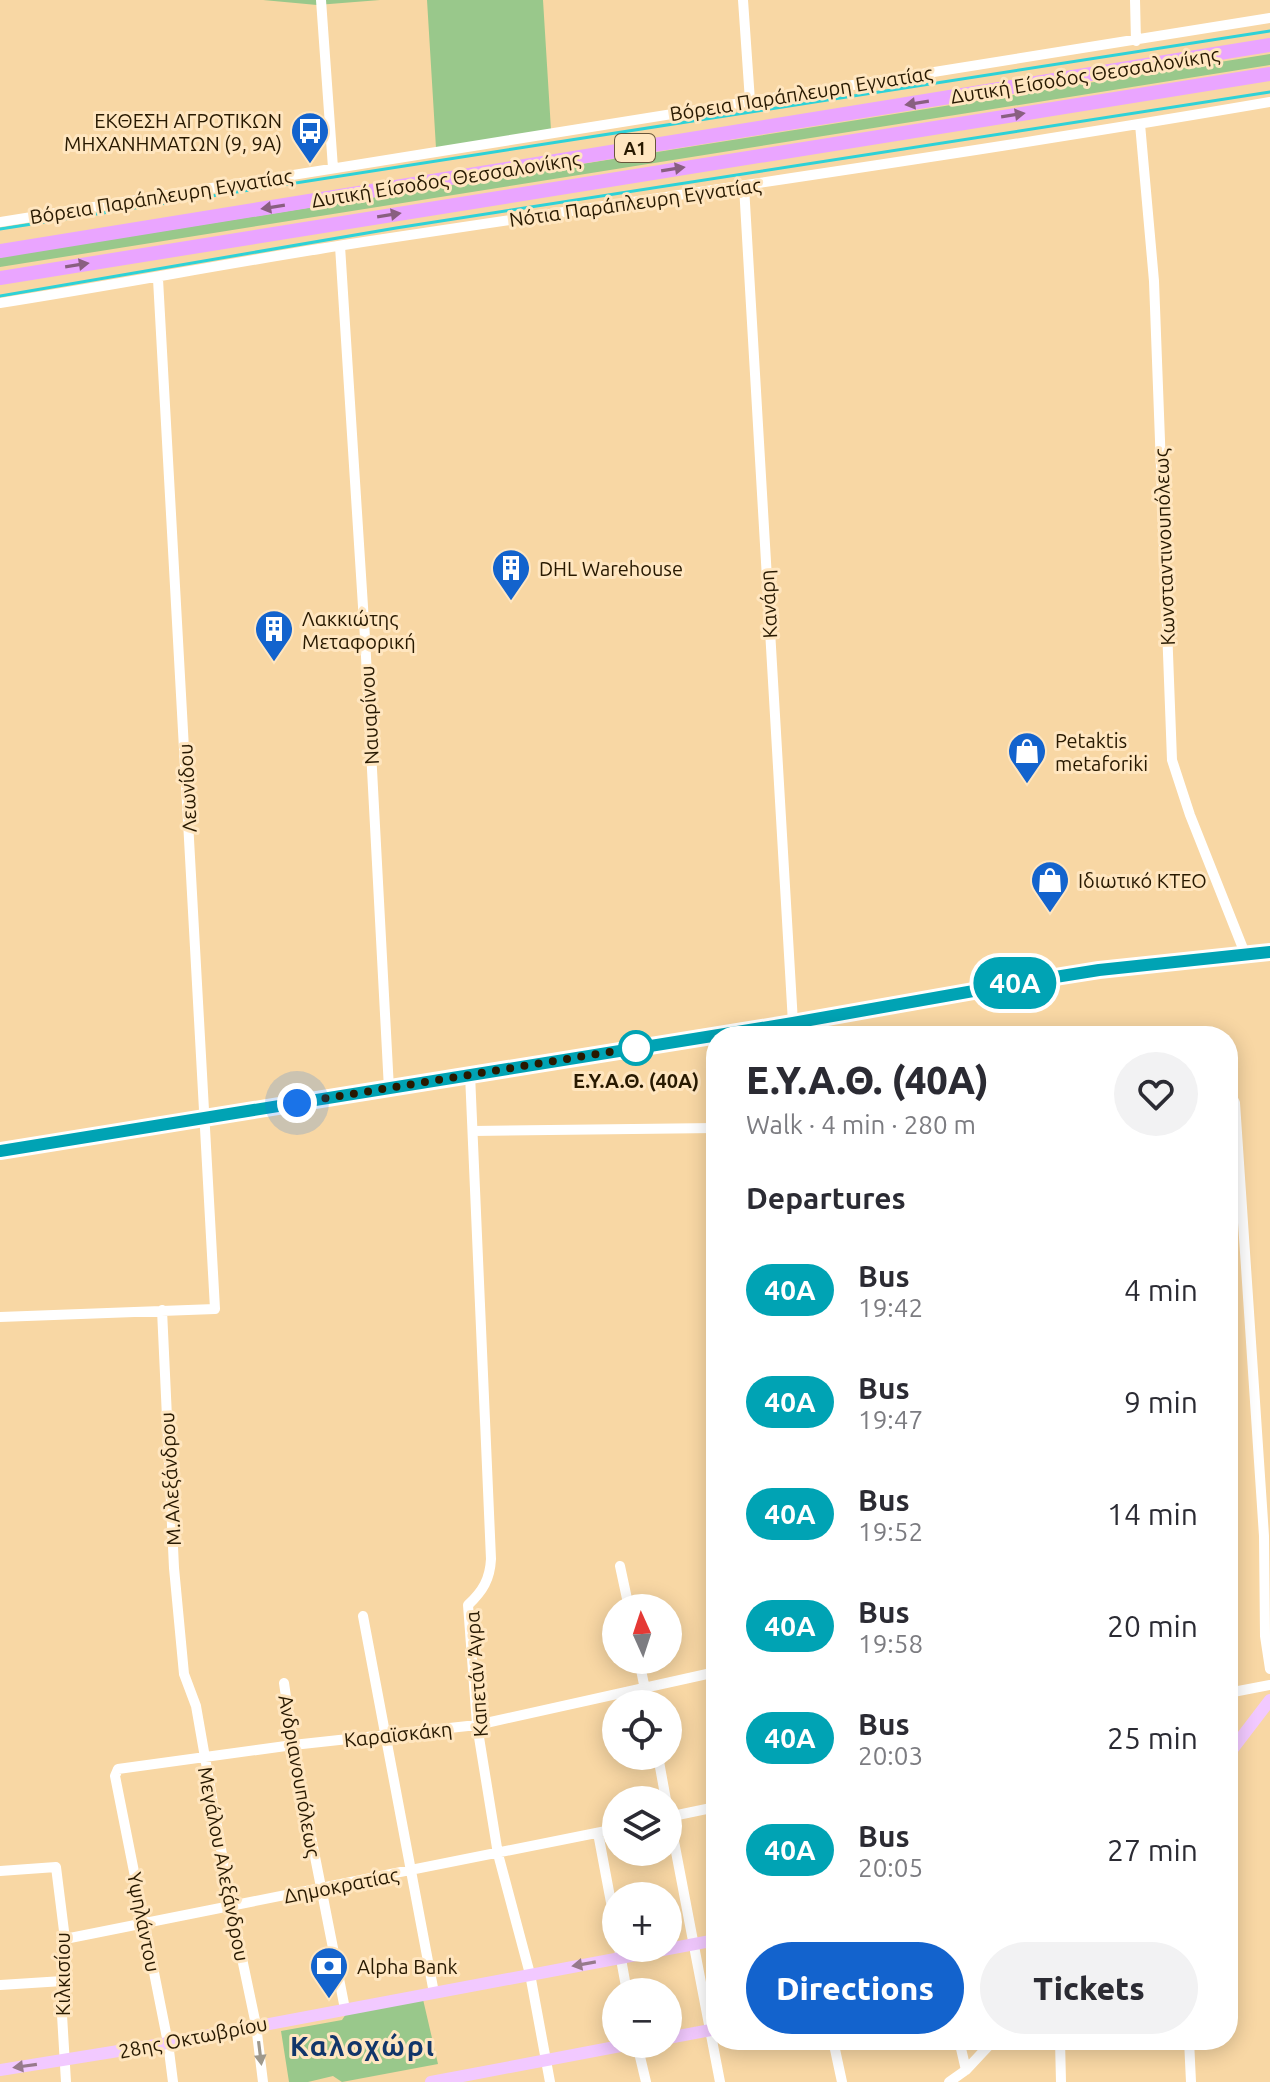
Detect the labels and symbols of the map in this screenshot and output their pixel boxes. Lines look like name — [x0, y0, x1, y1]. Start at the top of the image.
street label: Δυτική Είσοδος Θεσσαλονίκης — [949, 42, 1221, 108]
street label: Βόρεια Παράπλευρη Εγνατίας — [668, 61, 934, 125]
one-way arrow — [904, 97, 929, 109]
one-way arrow — [1001, 108, 1026, 121]
place label: ΕΚΘΕΣΗ ΑΓΡΟΤΙΚΩΝ ΜΗΧΑΝΗΜΑΤΩΝ (9, 9Α) — [64, 109, 282, 155]
bus stop icon: ΕΚΘΕΣΗ ΑΓΡΟΤΙΚΩΝ ΜΗΧΑΝΗΜΑΤΩΝ (9, 9Α) — [289, 110, 331, 165]
road number: Α1 — [615, 134, 655, 162]
street label: Δυτική Είσοδος Θεσσαλονίκης — [310, 146, 582, 212]
one-way arrow — [661, 163, 686, 175]
street label: Βόρεια Παράπλευρη Εγνατίας — [28, 164, 294, 228]
street label: Νότια Παράπλευρη Εγνατίας — [508, 173, 762, 231]
one-way arrow — [260, 201, 285, 214]
one-way arrow — [377, 208, 402, 221]
one-way arrow — [65, 259, 90, 271]
street label: Κωνσταντινουπόλεως — [1149, 448, 1179, 646]
building icon: DHL Warehouse — [490, 547, 532, 602]
place label: DHL Warehouse — [539, 557, 683, 580]
street label: Κανάρη — [755, 569, 781, 639]
place label: Λακκιώτης Μεταφορική — [302, 607, 416, 653]
building icon: Λακκιώτης Μεταφορική — [253, 608, 295, 663]
street label: Ναυαρίνου — [355, 665, 383, 765]
place label: Petaktis metaforiki — [1055, 729, 1148, 775]
shop icon: Petaktis metaforiki — [1006, 730, 1048, 785]
street label: Λεωνίδου — [173, 743, 201, 833]
shop icon: Ιδιωτικό ΚΤΕΟ — [1029, 859, 1071, 914]
place label: Ιδιωτικό ΚΤΕΟ — [1078, 869, 1207, 892]
line badge: 40Α — [969, 957, 1061, 1009]
marker: Ε.Υ.Α.Θ. (40Α) — [619, 1031, 653, 1065]
place label: Ε.Υ.Α.Θ. (40Α) — [573, 1069, 699, 1092]
your location — [277, 1083, 317, 1123]
street label: Μ.Αλεξάνδρου — [155, 1411, 186, 1547]
north arrow — [602, 1594, 682, 1674]
street label: Καπετάν Άγρα — [460, 1610, 492, 1738]
street label: Ανδριανουπόλεως — [274, 1693, 326, 1859]
street label: Καραϊσκάκη — [343, 1717, 453, 1751]
street label: Μεγάλου Αλεξάνδρου — [193, 1765, 254, 1964]
street label: Δημοκρατίας — [282, 1863, 400, 1907]
street label: Υψηλάντου — [123, 1870, 165, 1974]
street label: Κιλκισίου — [51, 1932, 74, 2016]
bank icon: Alpha Bank — [308, 1945, 350, 2000]
place label: Alpha Bank — [357, 1955, 458, 1978]
one-way arrow — [571, 1959, 596, 1971]
street label: 28ης Οκτωβρίου — [117, 2011, 269, 2063]
district label: Καλοχώρι — [290, 2030, 436, 2061]
one-way arrow — [253, 2041, 266, 2066]
one-way arrow — [13, 2060, 38, 2073]

